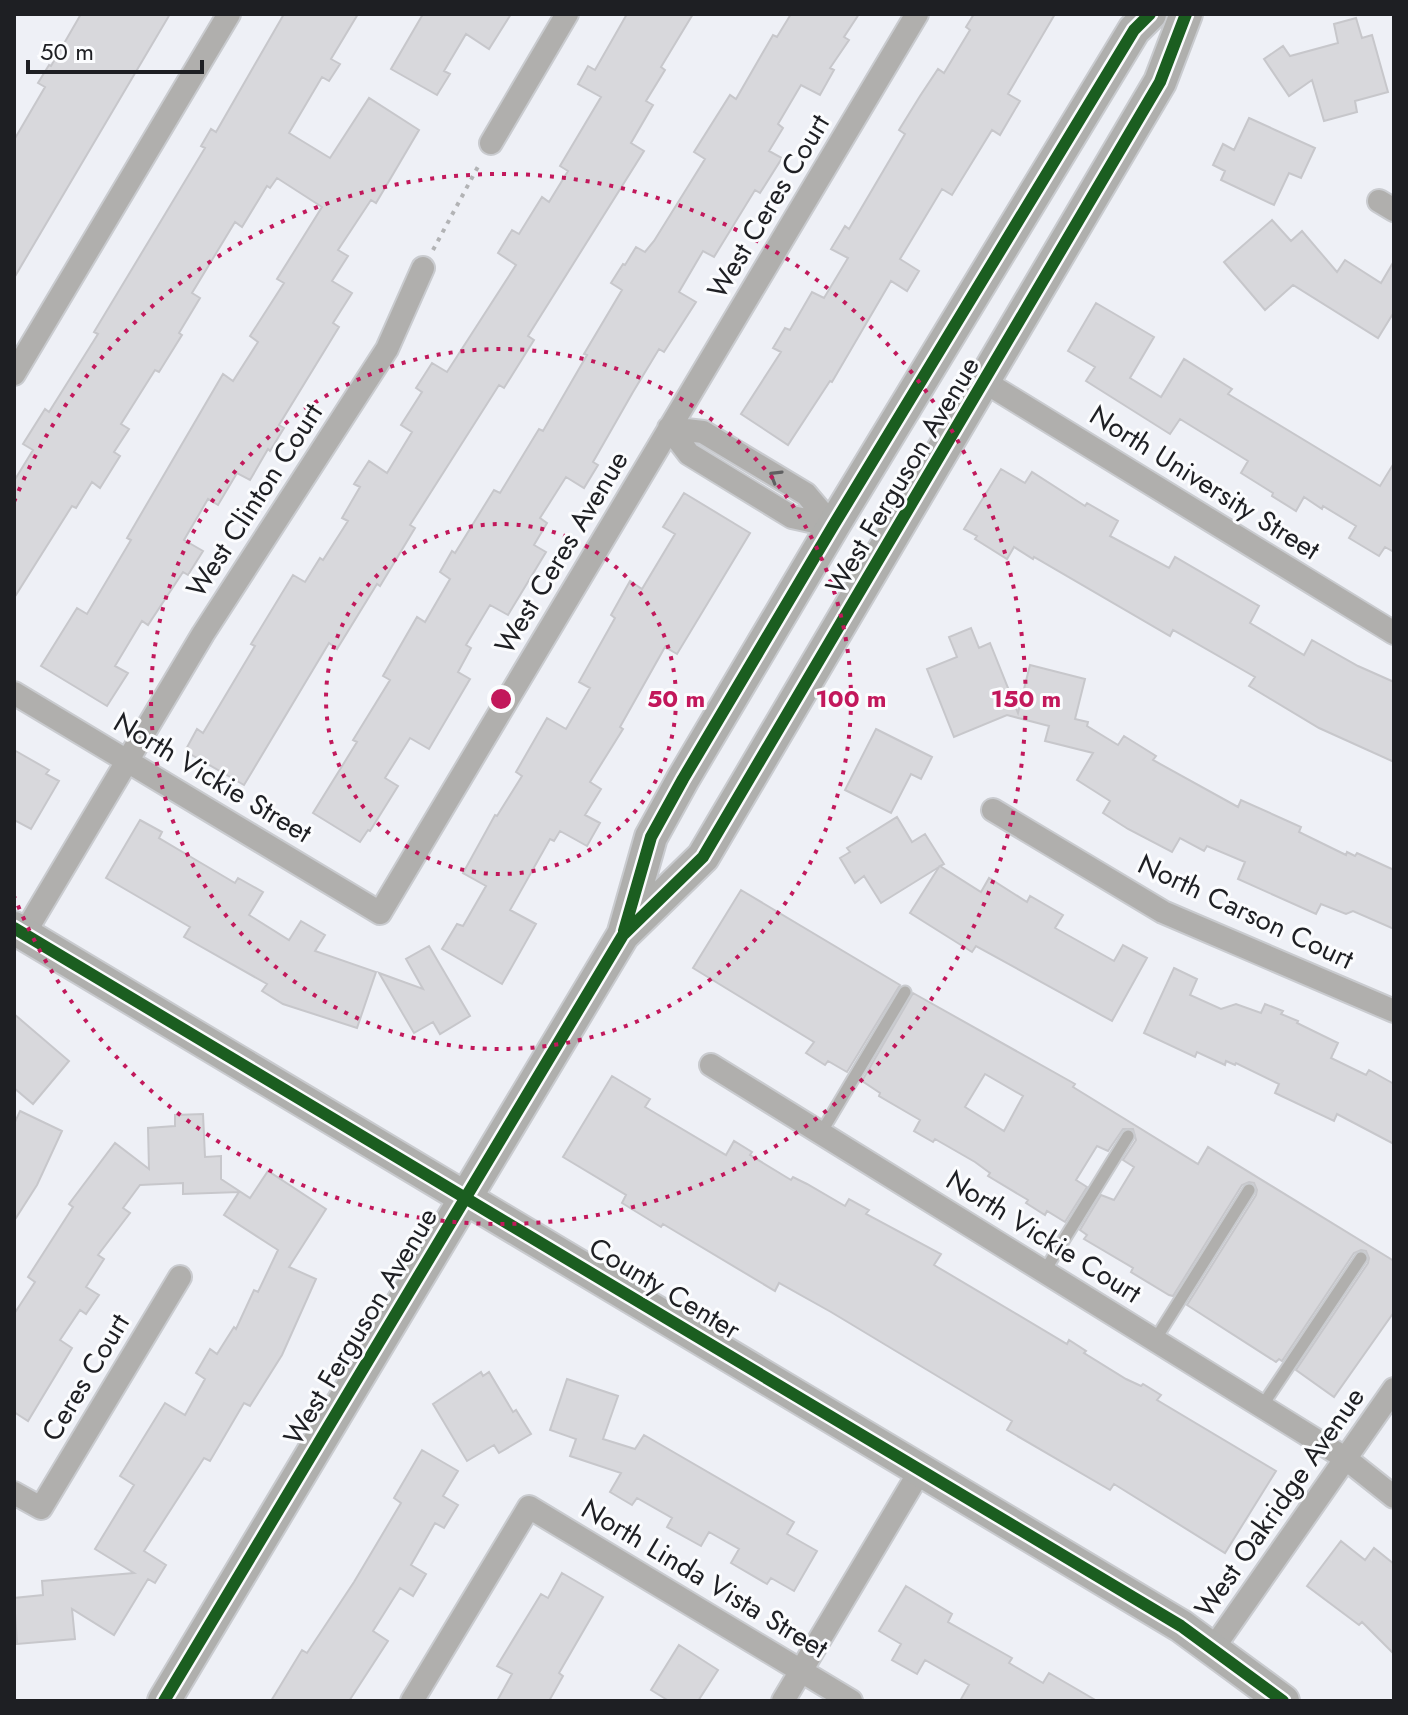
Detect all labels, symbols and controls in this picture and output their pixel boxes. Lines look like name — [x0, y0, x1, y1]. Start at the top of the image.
scale bar — [28, 24, 202, 74]
text: 50 m — [40, 34, 94, 69]
street label: West Ceres Court — [697, 106, 840, 306]
street label: West Ferguson Avenue — [815, 349, 990, 602]
street label: West Clinton Court — [176, 395, 333, 606]
street label: North University Street — [1082, 395, 1328, 570]
street label: West Ceres Avenue — [485, 443, 638, 662]
one-way arrow — [769, 470, 784, 485]
text: 50 m — [647, 681, 705, 716]
text: 100 m — [816, 681, 886, 716]
text: 150 m — [991, 681, 1061, 716]
centre of rings — [487, 685, 515, 713]
street label: North Vickie Street — [106, 702, 320, 853]
street label: North Carson Court — [1131, 843, 1361, 980]
street label: North Vickie Court — [938, 1160, 1150, 1313]
street label: West Ferguson Avenue — [273, 1200, 448, 1453]
street label: County Center — [581, 1227, 749, 1350]
street label: Ceres Court — [31, 1305, 140, 1449]
street label: West Oakridge Avenue — [1184, 1379, 1375, 1626]
street label: North Linda Vista Street — [574, 1488, 836, 1669]

